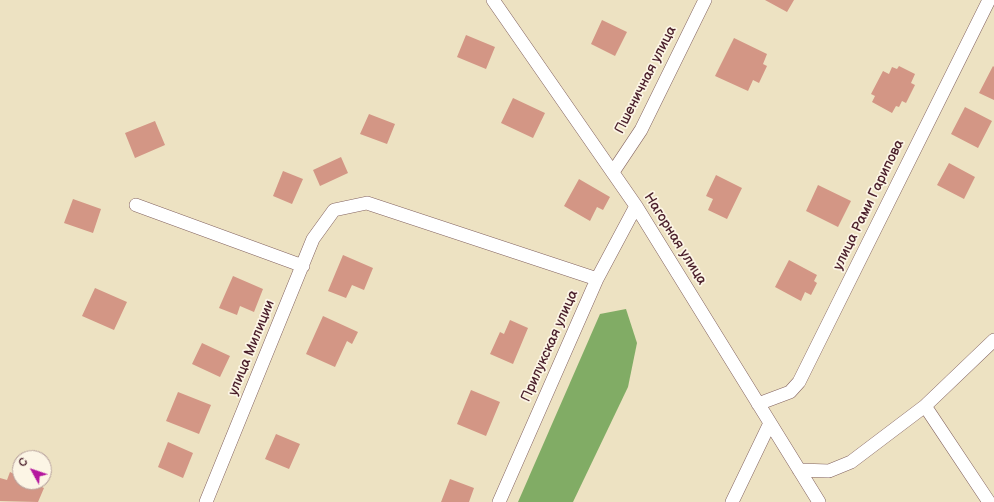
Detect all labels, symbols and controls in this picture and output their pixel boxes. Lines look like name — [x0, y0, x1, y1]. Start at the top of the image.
street label: Пшеничная улица — [612, 23, 680, 137]
street label: улица Рами Гарипова — [830, 137, 908, 273]
street label: Нагорная улица — [640, 190, 710, 288]
street label: Прилукская улица — [518, 288, 582, 404]
street label: улица Милиции — [225, 298, 279, 398]
north arrow — [12, 450, 52, 490]
text: С — [16, 455, 31, 470]

